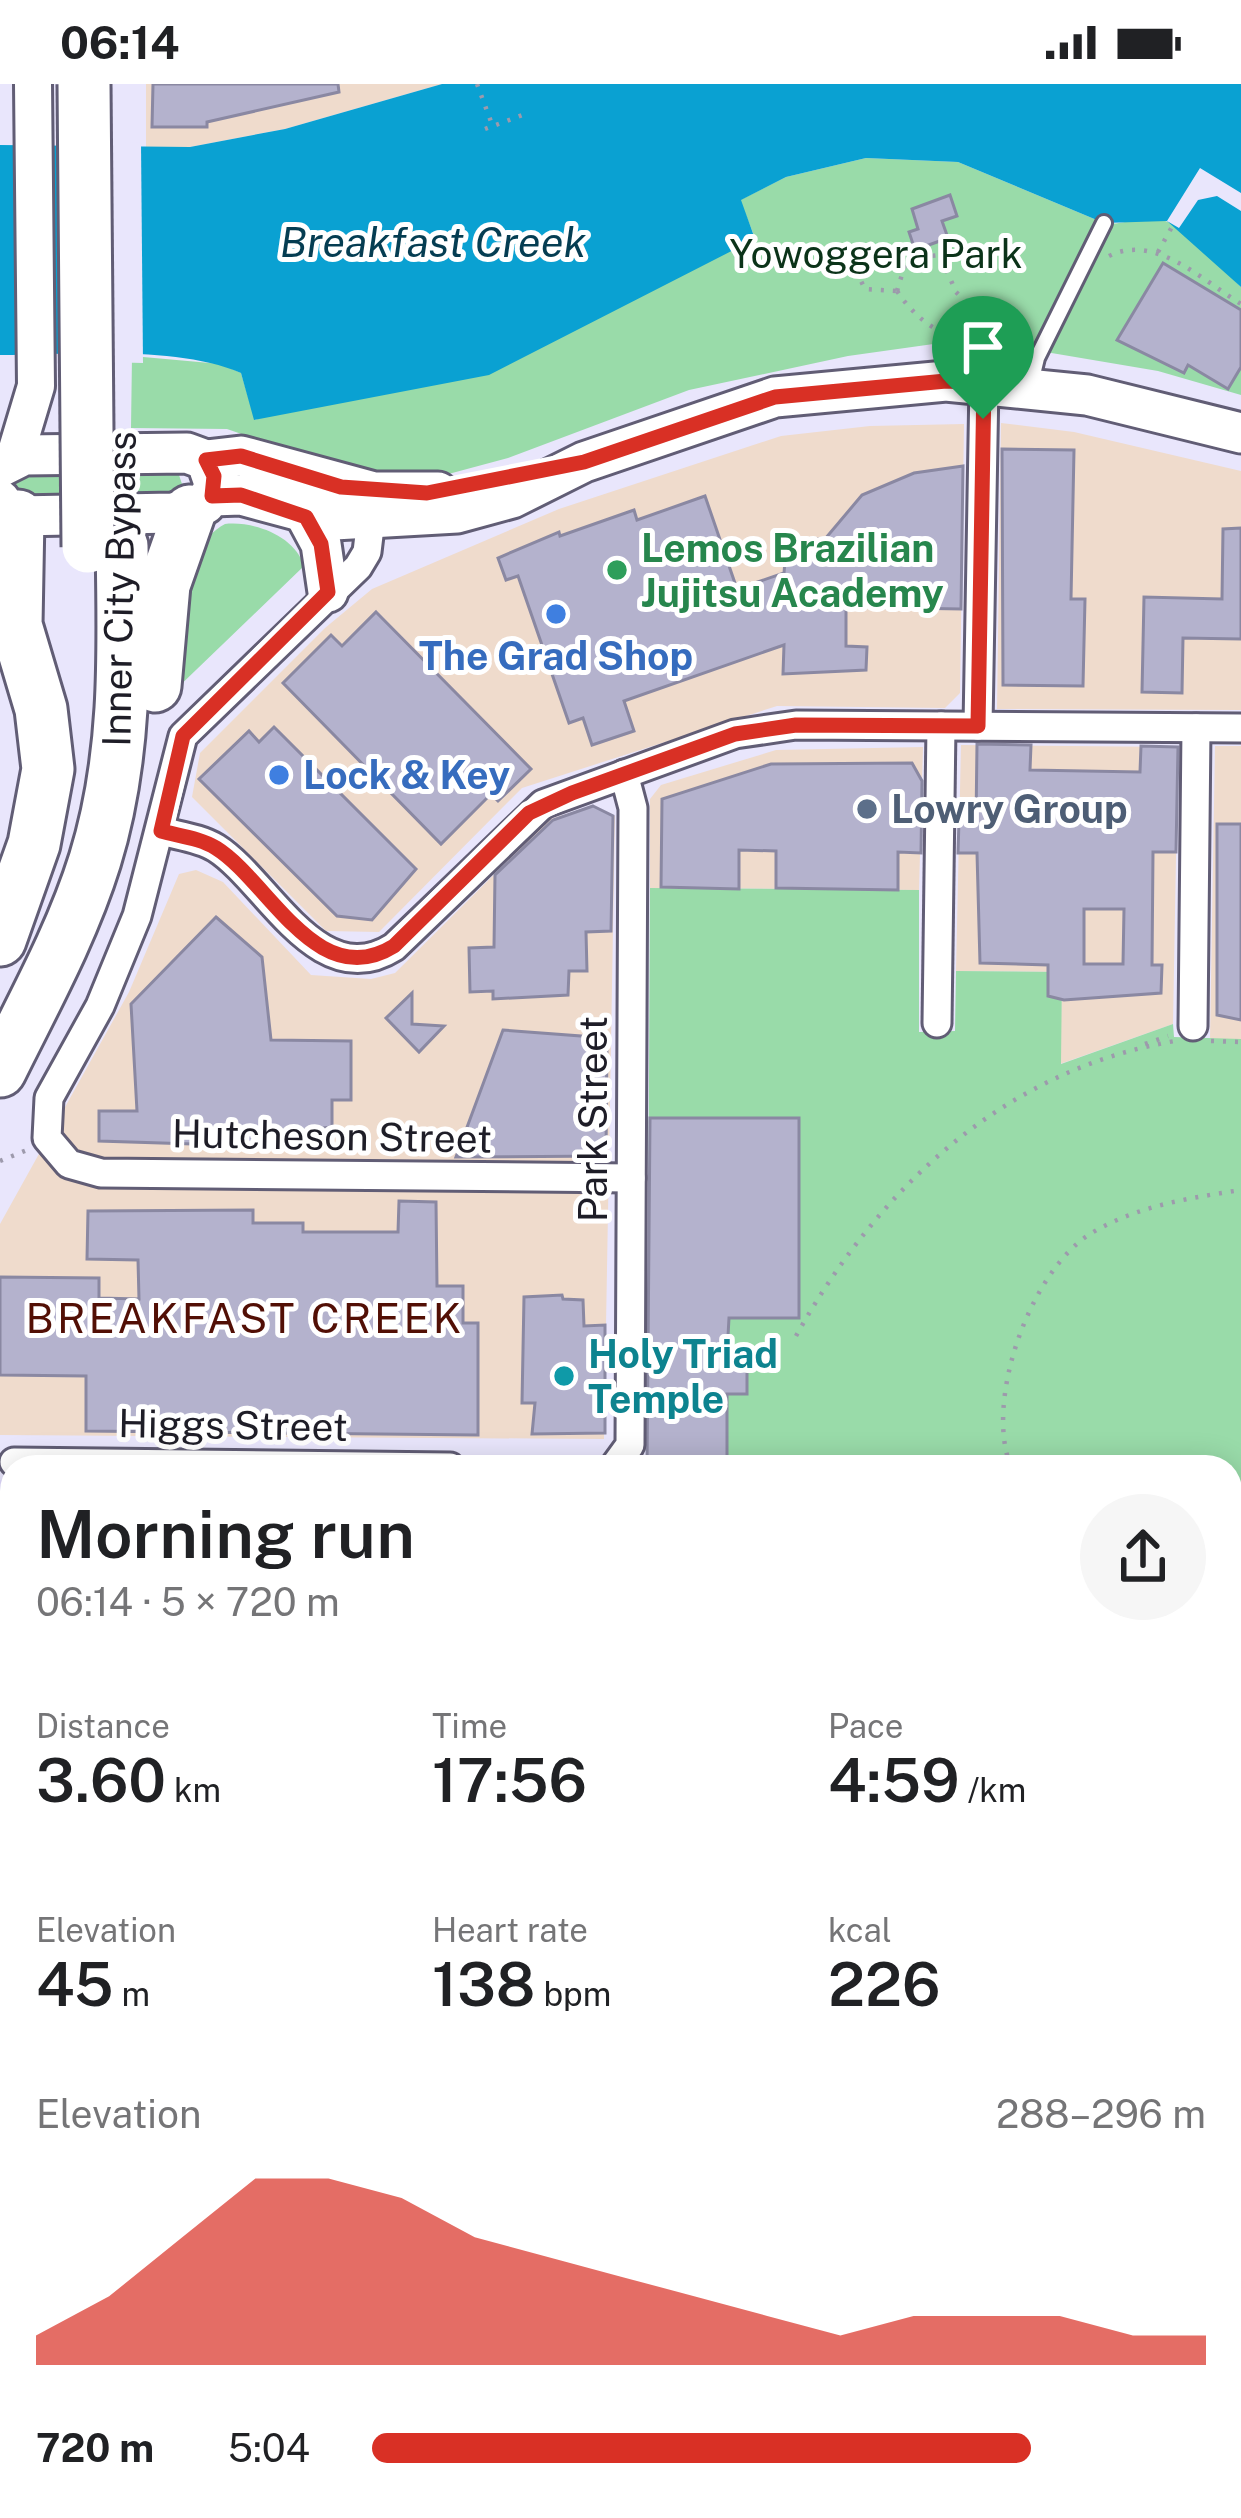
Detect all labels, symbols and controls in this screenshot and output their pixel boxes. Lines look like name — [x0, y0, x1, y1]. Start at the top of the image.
text: 06:14 — [60, 16, 180, 69]
water label: Breakfast Creek — [280, 217, 587, 266]
park label: Yowoggera Park — [729, 231, 1023, 277]
pin — [932, 296, 1034, 419]
icon: arrive — [950, 314, 1016, 380]
street label: Inner City Bypass — [93, 431, 145, 747]
place label: Lemos Brazilian Jujitsu Academy — [641, 525, 944, 616]
marker: Lemos Brazilian Jujitsu Academy — [604, 557, 630, 583]
marker: The Grad Shop — [543, 601, 569, 627]
place label: The Grad Shop — [419, 633, 693, 679]
place label: Lock & Key — [303, 752, 510, 798]
marker: Lock & Key — [266, 762, 292, 788]
place label: Lowry Group — [891, 786, 1128, 832]
marker: Lowry Group — [854, 796, 880, 822]
street label: Park Street — [570, 1016, 616, 1222]
street label: Hutcheson Street — [172, 1110, 492, 1162]
district label: BREAKFAST CREEK — [26, 1293, 464, 1342]
place label: Holy Triad Temple — [588, 1331, 778, 1422]
marker: Holy Triad Temple — [551, 1363, 577, 1389]
street label: Higgs Street — [118, 1400, 348, 1450]
button: share — [1080, 1494, 1206, 1620]
text: Morning run — [36, 1495, 415, 1573]
text: 06:14 · 5 × 720 m — [36, 1579, 340, 1625]
text: Distance — [36, 1707, 170, 1745]
text: Time — [432, 1707, 507, 1745]
text: Pace — [828, 1707, 903, 1745]
text: 3.60 — [36, 1745, 166, 1816]
text: 17:56 — [432, 1745, 587, 1816]
text: 4:59 — [828, 1745, 960, 1816]
text: km — [166, 1771, 221, 1809]
text: /km — [960, 1771, 1026, 1809]
text: Elevation — [36, 1911, 176, 1949]
text: Heart rate — [432, 1911, 588, 1949]
text: kcal — [828, 1911, 892, 1949]
text: 45 — [36, 1949, 114, 2020]
text: 138 — [432, 1949, 535, 2020]
text: 226 — [828, 1949, 941, 2020]
text: m — [114, 1975, 150, 2013]
text: bpm — [535, 1975, 611, 2013]
text: Elevation — [36, 2091, 202, 2137]
text: 288–296 m — [996, 2091, 1206, 2137]
text: 720 m — [36, 2425, 154, 2471]
text: 5:04 — [228, 2425, 310, 2471]

